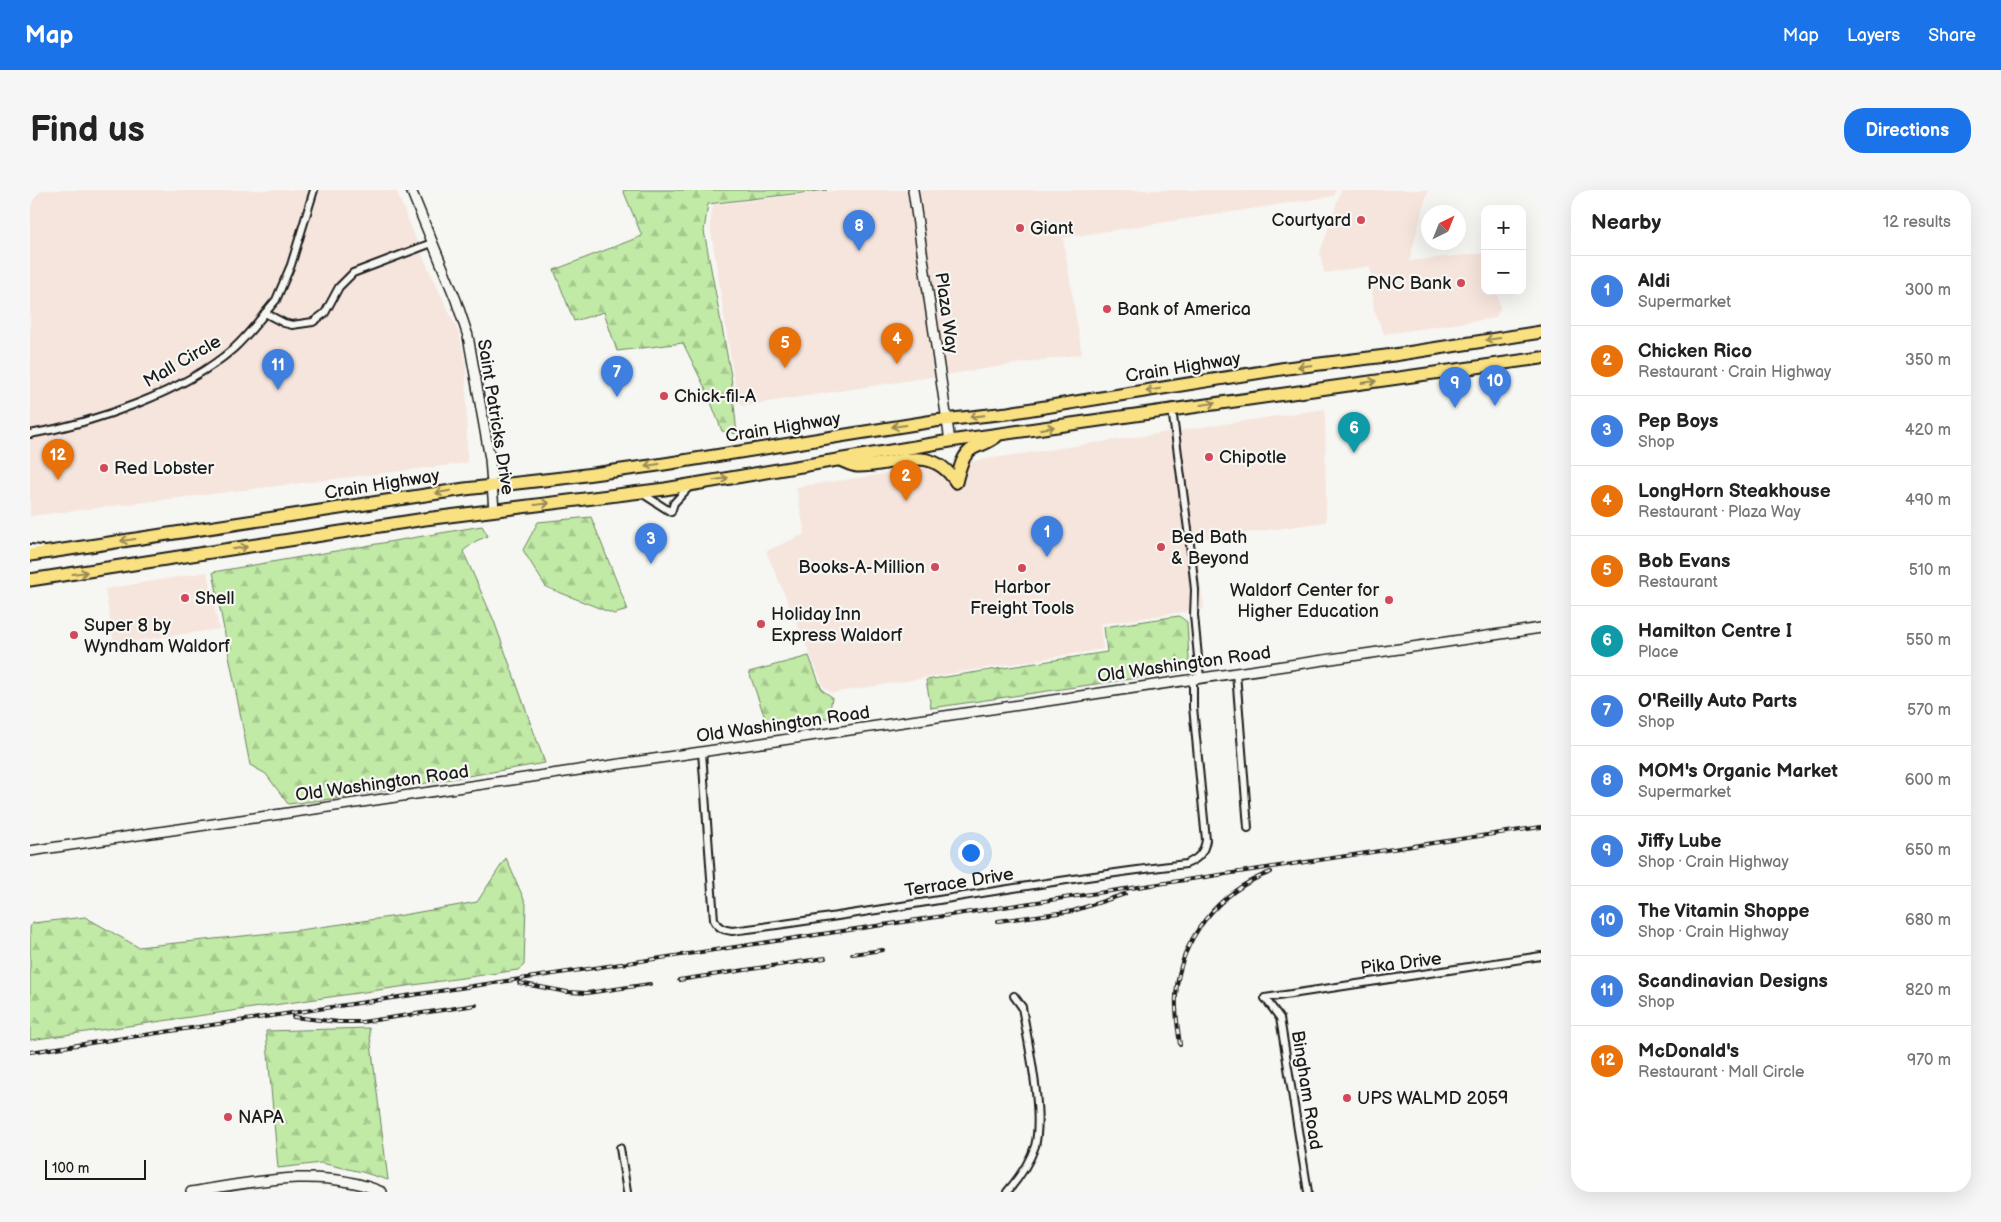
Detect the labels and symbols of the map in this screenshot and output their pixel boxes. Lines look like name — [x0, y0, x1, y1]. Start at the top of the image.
north arrow — [1421, 205, 1466, 250]
pin: 8 — [843, 210, 875, 251]
place label: Courtyard — [1272, 210, 1351, 231]
marker: Courtyard — [1355, 214, 1367, 226]
place label: Giant — [1030, 218, 1074, 239]
marker: Giant — [1014, 222, 1026, 234]
street label: Plaza Way — [930, 271, 963, 356]
place label: PNC Bank — [1367, 273, 1451, 294]
marker: PNC Bank — [1455, 277, 1467, 289]
place label: Bank of America — [1117, 299, 1251, 320]
marker: Bank of America — [1101, 303, 1113, 315]
pin: 4 — [881, 323, 913, 364]
pin: 5 — [769, 327, 801, 368]
street label: Mall Circle — [140, 331, 225, 392]
one-way arrow — [1485, 335, 1501, 345]
street label: Saint Patricks Drive — [473, 338, 518, 497]
street label: Crain Highway — [1124, 348, 1243, 387]
pin: 11 — [262, 349, 294, 390]
pin: 7 — [601, 356, 633, 397]
one-way arrow — [1297, 361, 1313, 371]
pin: 10 — [1479, 365, 1511, 406]
pin: 9 — [1439, 367, 1471, 408]
one-way arrow — [1361, 377, 1377, 387]
one-way arrow — [1146, 385, 1162, 395]
place label: Chick-fil-A — [674, 386, 756, 407]
marker: Chick-fil-A — [658, 390, 670, 402]
one-way arrow — [1200, 399, 1216, 409]
street label: Crain Highway — [724, 408, 843, 447]
one-way arrow — [969, 412, 985, 421]
pin: 6 — [1338, 412, 1370, 453]
one-way arrow — [891, 422, 907, 432]
one-way arrow — [1039, 423, 1055, 433]
pin: 12 — [42, 439, 74, 480]
place label: Chipotle — [1219, 447, 1287, 468]
marker: Chipotle — [1203, 451, 1215, 463]
place label: Red Lobster — [114, 458, 214, 479]
pin: 2 — [890, 460, 922, 501]
one-way arrow — [644, 461, 660, 471]
marker: Red Lobster — [98, 462, 110, 474]
street label: Crain Highway — [323, 465, 442, 504]
one-way arrow — [712, 474, 728, 484]
one-way arrow — [435, 487, 451, 497]
one-way arrow — [534, 499, 550, 509]
pin: 1 — [1031, 516, 1063, 557]
pin: 3 — [635, 523, 667, 564]
place label: Bed Bath & Beyond — [1171, 527, 1249, 569]
one-way arrow — [120, 535, 136, 545]
marker: Bed Bath & Beyond — [1155, 541, 1167, 553]
one-way arrow — [232, 542, 248, 552]
place label: Books-A-Million — [798, 557, 925, 578]
marker: Books-A-Million — [929, 561, 941, 573]
marker: Harbor Freight Tools — [1016, 562, 1028, 574]
one-way arrow — [71, 567, 87, 577]
place label: Harbor Freight Tools — [970, 577, 1074, 619]
place label: Waldorf Center for Higher Education — [1230, 580, 1379, 622]
place label: Shell — [195, 588, 235, 609]
marker: Shell — [179, 592, 191, 604]
marker: Waldorf Center for Higher Education — [1383, 594, 1395, 606]
place label: Holiday Inn Express Waldorf — [771, 604, 903, 646]
place label: Super 8 by Wyndham Waldorf — [84, 615, 230, 657]
marker: Holiday Inn Express Waldorf — [755, 618, 767, 630]
marker: Super 8 by Wyndham Waldorf — [68, 629, 80, 641]
street label: Old Washington Road — [1096, 642, 1272, 687]
street label: Old Washington Road — [695, 702, 871, 747]
street label: Old Washington Road — [294, 761, 470, 806]
your location — [958, 840, 984, 866]
street label: Terrace Drive — [903, 863, 1015, 901]
street label: Pika Drive — [1359, 948, 1443, 979]
street label: Bingham Road — [1287, 1029, 1326, 1151]
place label: UPS WALMD 2059 — [1357, 1088, 1508, 1109]
marker: UPS WALMD 2059 — [1341, 1092, 1353, 1104]
place label: NAPA — [238, 1107, 284, 1128]
marker: NAPA — [222, 1111, 234, 1123]
scale bar — [45, 1157, 146, 1180]

